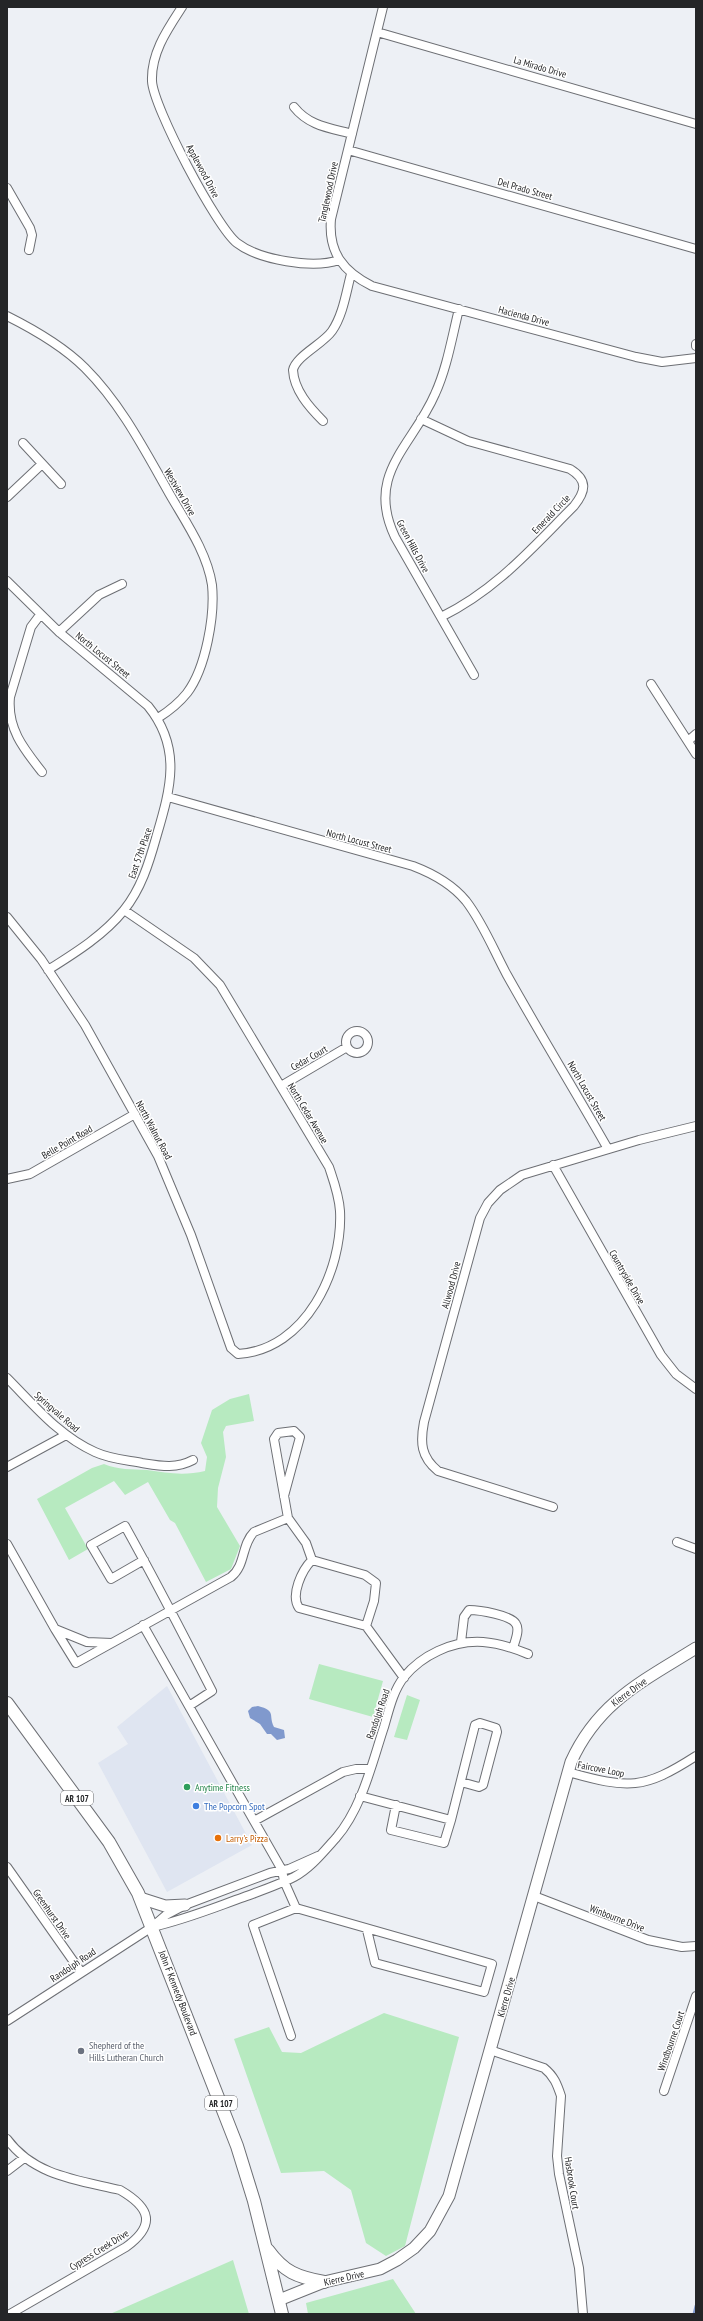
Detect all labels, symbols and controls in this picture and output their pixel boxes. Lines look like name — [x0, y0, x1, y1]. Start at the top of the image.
street label: La Mirado Drive — [512, 53, 568, 81]
street label: Applewood Drive — [183, 142, 223, 200]
street label: Tanglewood Drive — [315, 160, 341, 224]
street label: Del Prado Street — [496, 175, 554, 203]
street label: Hacienda Drive — [497, 303, 551, 329]
street label: Westview Drive — [161, 466, 199, 518]
street label: Emerald Circle — [529, 492, 573, 536]
street label: Green Hills Drive — [394, 517, 432, 575]
street label: North Locust Street — [73, 629, 133, 681]
street label: East 57th Place — [125, 826, 155, 880]
street label: North Locust Street — [325, 826, 393, 856]
street label: Cedar Court — [288, 1042, 330, 1074]
street label: North Locust Street — [565, 1059, 609, 1123]
street label: North Cedar Avenue — [285, 1080, 331, 1146]
street label: North Walnut Road — [133, 1098, 175, 1162]
street label: Belle Point Road — [39, 1122, 95, 1162]
street label: Countryside Drive — [606, 1247, 648, 1307]
street label: Allwood Drive — [438, 1260, 464, 1310]
street label: Springvale Road — [32, 1389, 82, 1435]
street label: Kierre Drive — [609, 1675, 649, 1709]
street label: Randolph Road — [363, 1687, 393, 1741]
street label: Faircove Loop — [576, 1758, 626, 1780]
place label: Anytime Fitness — [195, 1781, 251, 1794]
marker: Anytime Fitness — [182, 1782, 192, 1792]
road number: AR 107 — [61, 1791, 93, 1805]
place label: The Popcorn Spot — [204, 1800, 265, 1813]
marker: The Popcorn Spot — [191, 1801, 201, 1811]
place label: Larry's Pizza — [226, 1832, 268, 1845]
marker: Larry's Pizza — [213, 1833, 223, 1843]
street label: Greenhurst Drive — [30, 1886, 74, 1942]
street label: Winbourne Drive — [588, 1902, 646, 1934]
street label: Randolph Road — [48, 1945, 98, 1985]
street label: John F Kennedy Boulevard — [155, 1948, 200, 2037]
street label: Kierre Drive — [494, 1975, 518, 2019]
street label: Windbourne Court — [655, 2009, 687, 2073]
place label: Shepherd of the Hills Lutheran Church — [89, 2039, 164, 2064]
marker: Shepherd of the Hills Lutheran Church — [76, 2046, 86, 2056]
road number: AR 107 — [205, 2096, 237, 2110]
street label: Hasbrook Court — [561, 2156, 583, 2210]
street label: Cypress Creek Drive — [67, 2227, 131, 2273]
street label: Kierre Drive — [322, 2267, 366, 2289]

